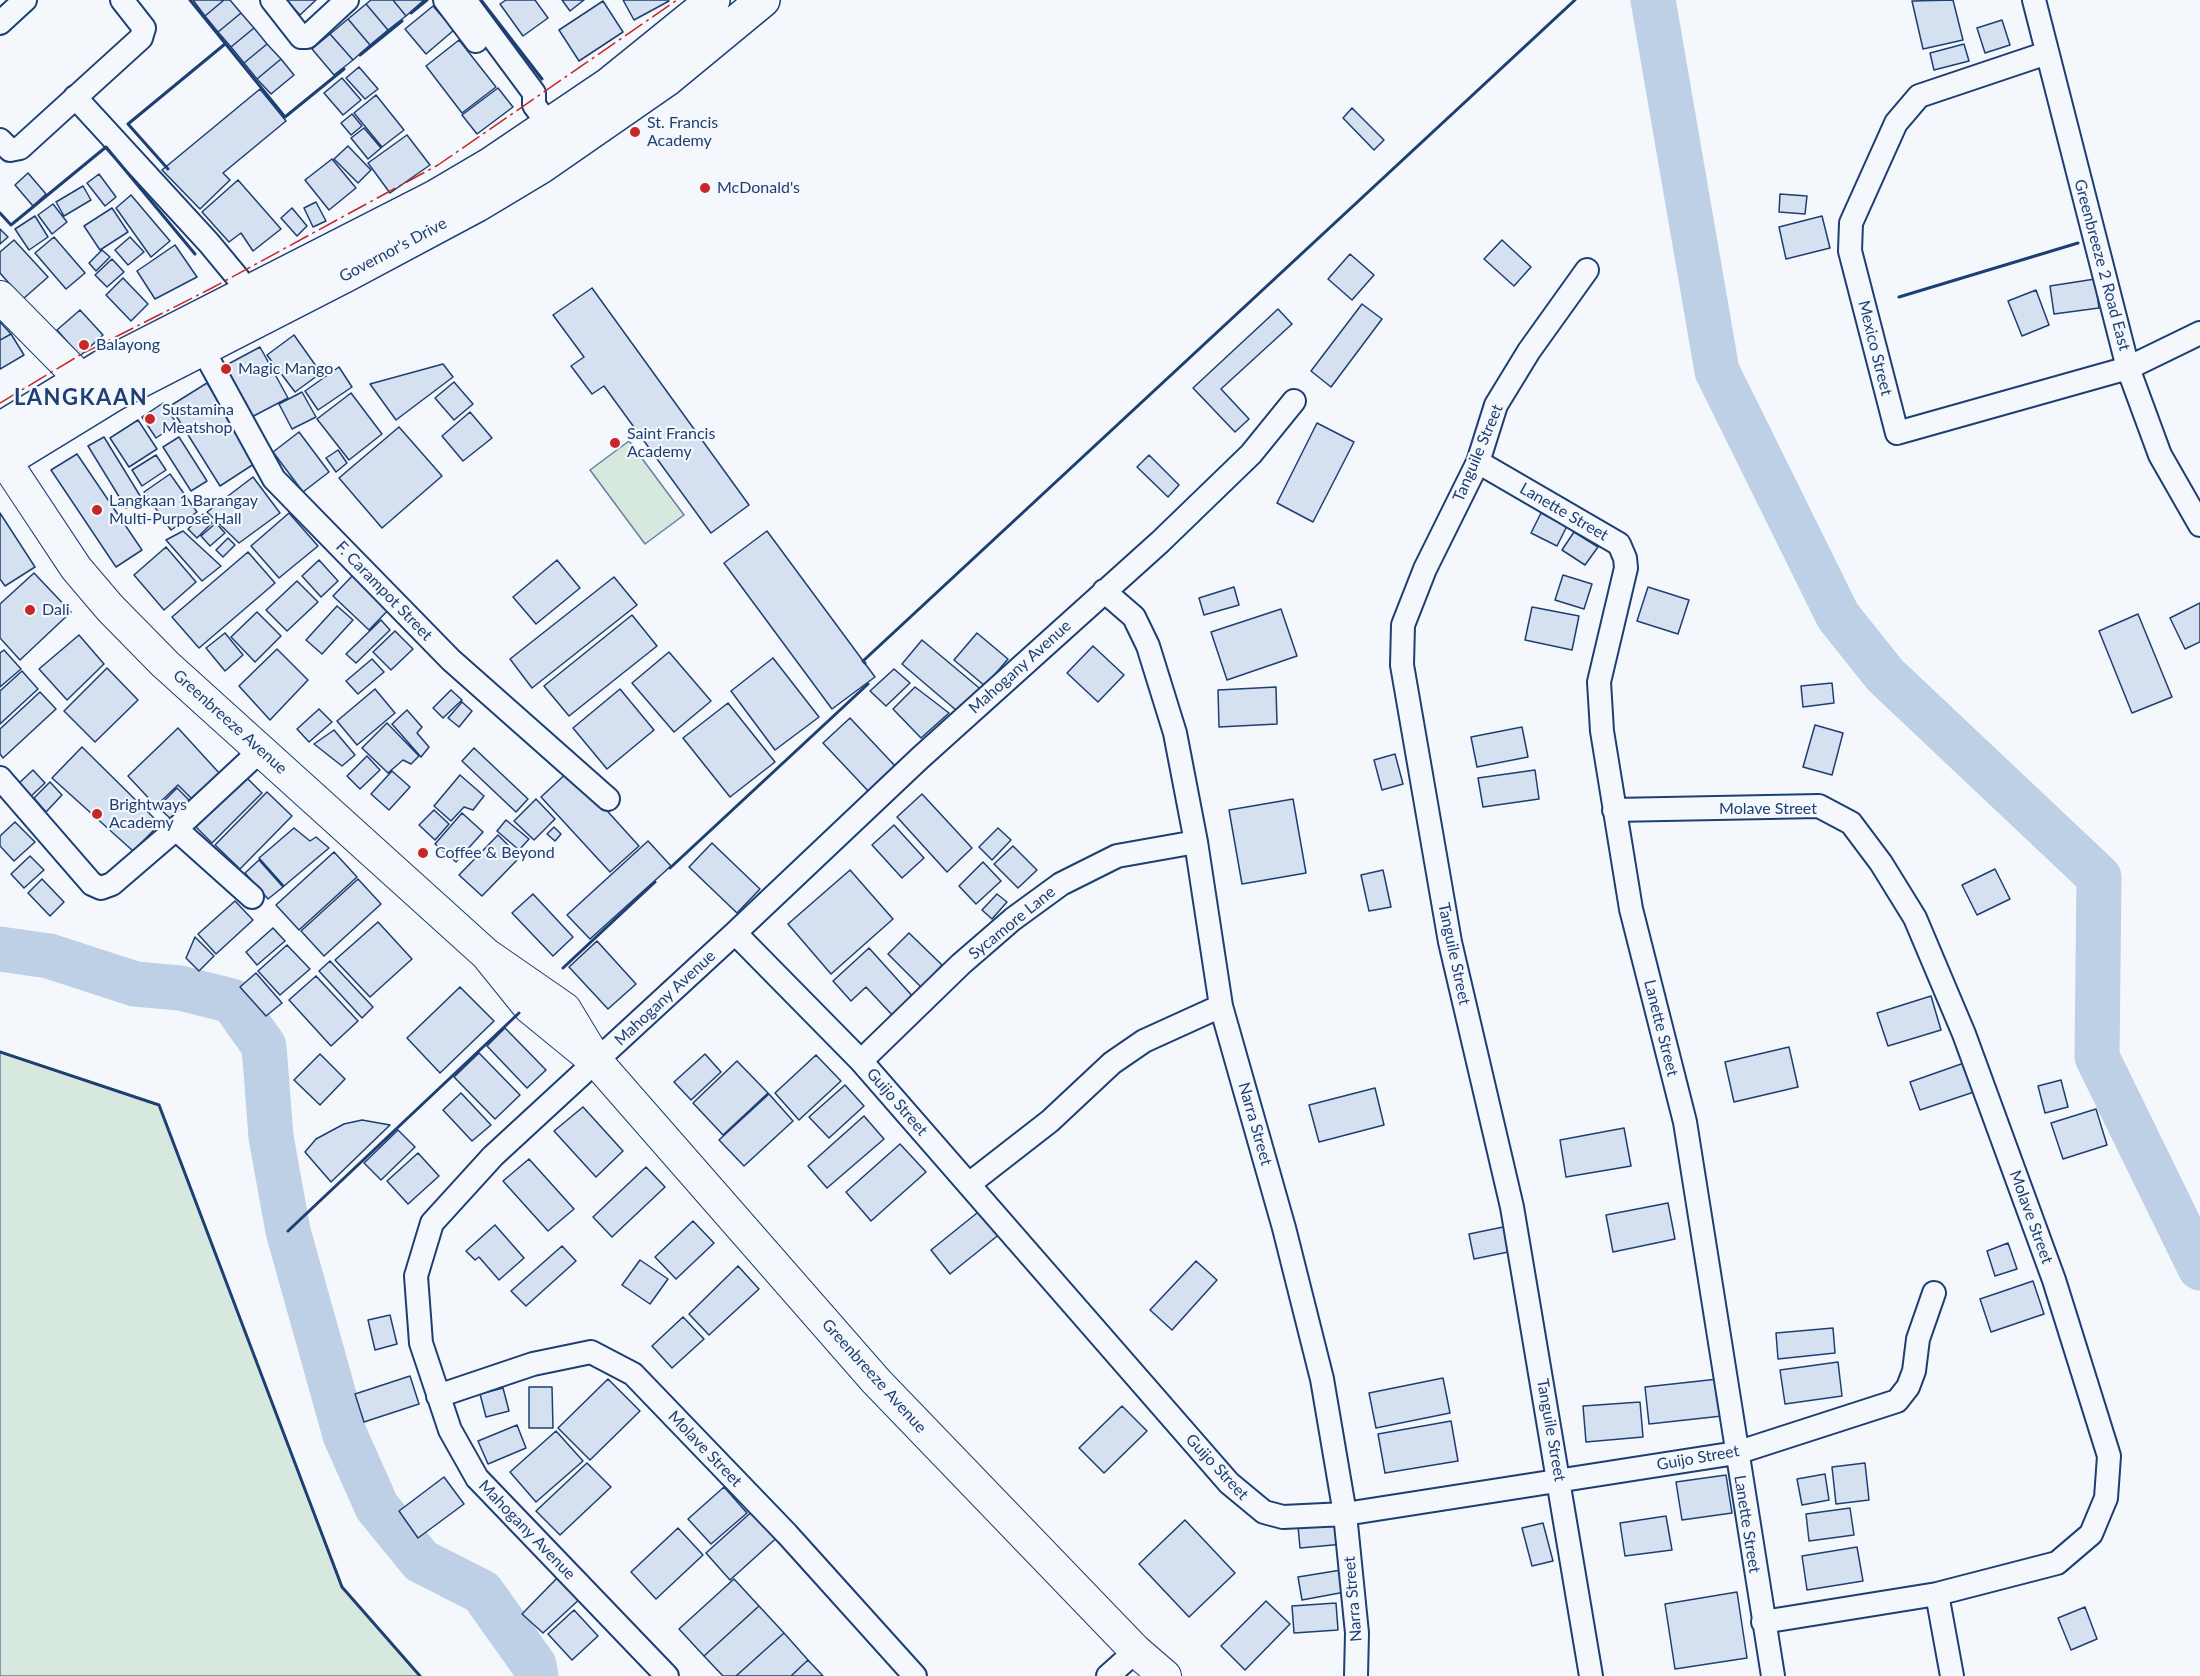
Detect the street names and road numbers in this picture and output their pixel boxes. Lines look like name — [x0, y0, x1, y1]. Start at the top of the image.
street label: Greenbreeze 2 Road East — [2070, 177, 2134, 353]
street label: Governor's Drive — [336, 214, 450, 286]
street label: Mexico Street — [1854, 298, 1896, 398]
street label: Tanguile Street — [1449, 401, 1507, 505]
street label: Lanette Street — [1516, 479, 1612, 545]
street label: F. Carampot Street — [332, 537, 436, 645]
street label: Mahogany Avenue — [965, 616, 1075, 718]
street label: Greenbreeze Avenue — [169, 666, 291, 778]
street label: Molave Street — [1719, 799, 1817, 819]
street label: Sycamore Lane — [965, 882, 1059, 964]
street label: Tanguile Street — [1434, 901, 1474, 1007]
street label: Mahogany Avenue — [611, 946, 719, 1050]
street label: Lanette Street — [1640, 978, 1682, 1078]
street label: Guijo Street — [862, 1064, 932, 1140]
street label: Narra Street — [1234, 1080, 1276, 1168]
street label: Molave Street — [2005, 1168, 2057, 1266]
street label: Greenbreeze Avenue — [818, 1315, 930, 1437]
street label: Tanguile Street — [1533, 1377, 1569, 1483]
street label: Molave Street — [664, 1407, 746, 1491]
street label: Guijo Street — [1182, 1430, 1252, 1504]
street label: Guijo Street — [1655, 1441, 1741, 1475]
street label: Lanette Street — [1730, 1474, 1764, 1574]
street label: Mahogany Avenue — [475, 1476, 579, 1584]
street label: Narra Street — [1340, 1556, 1366, 1642]

